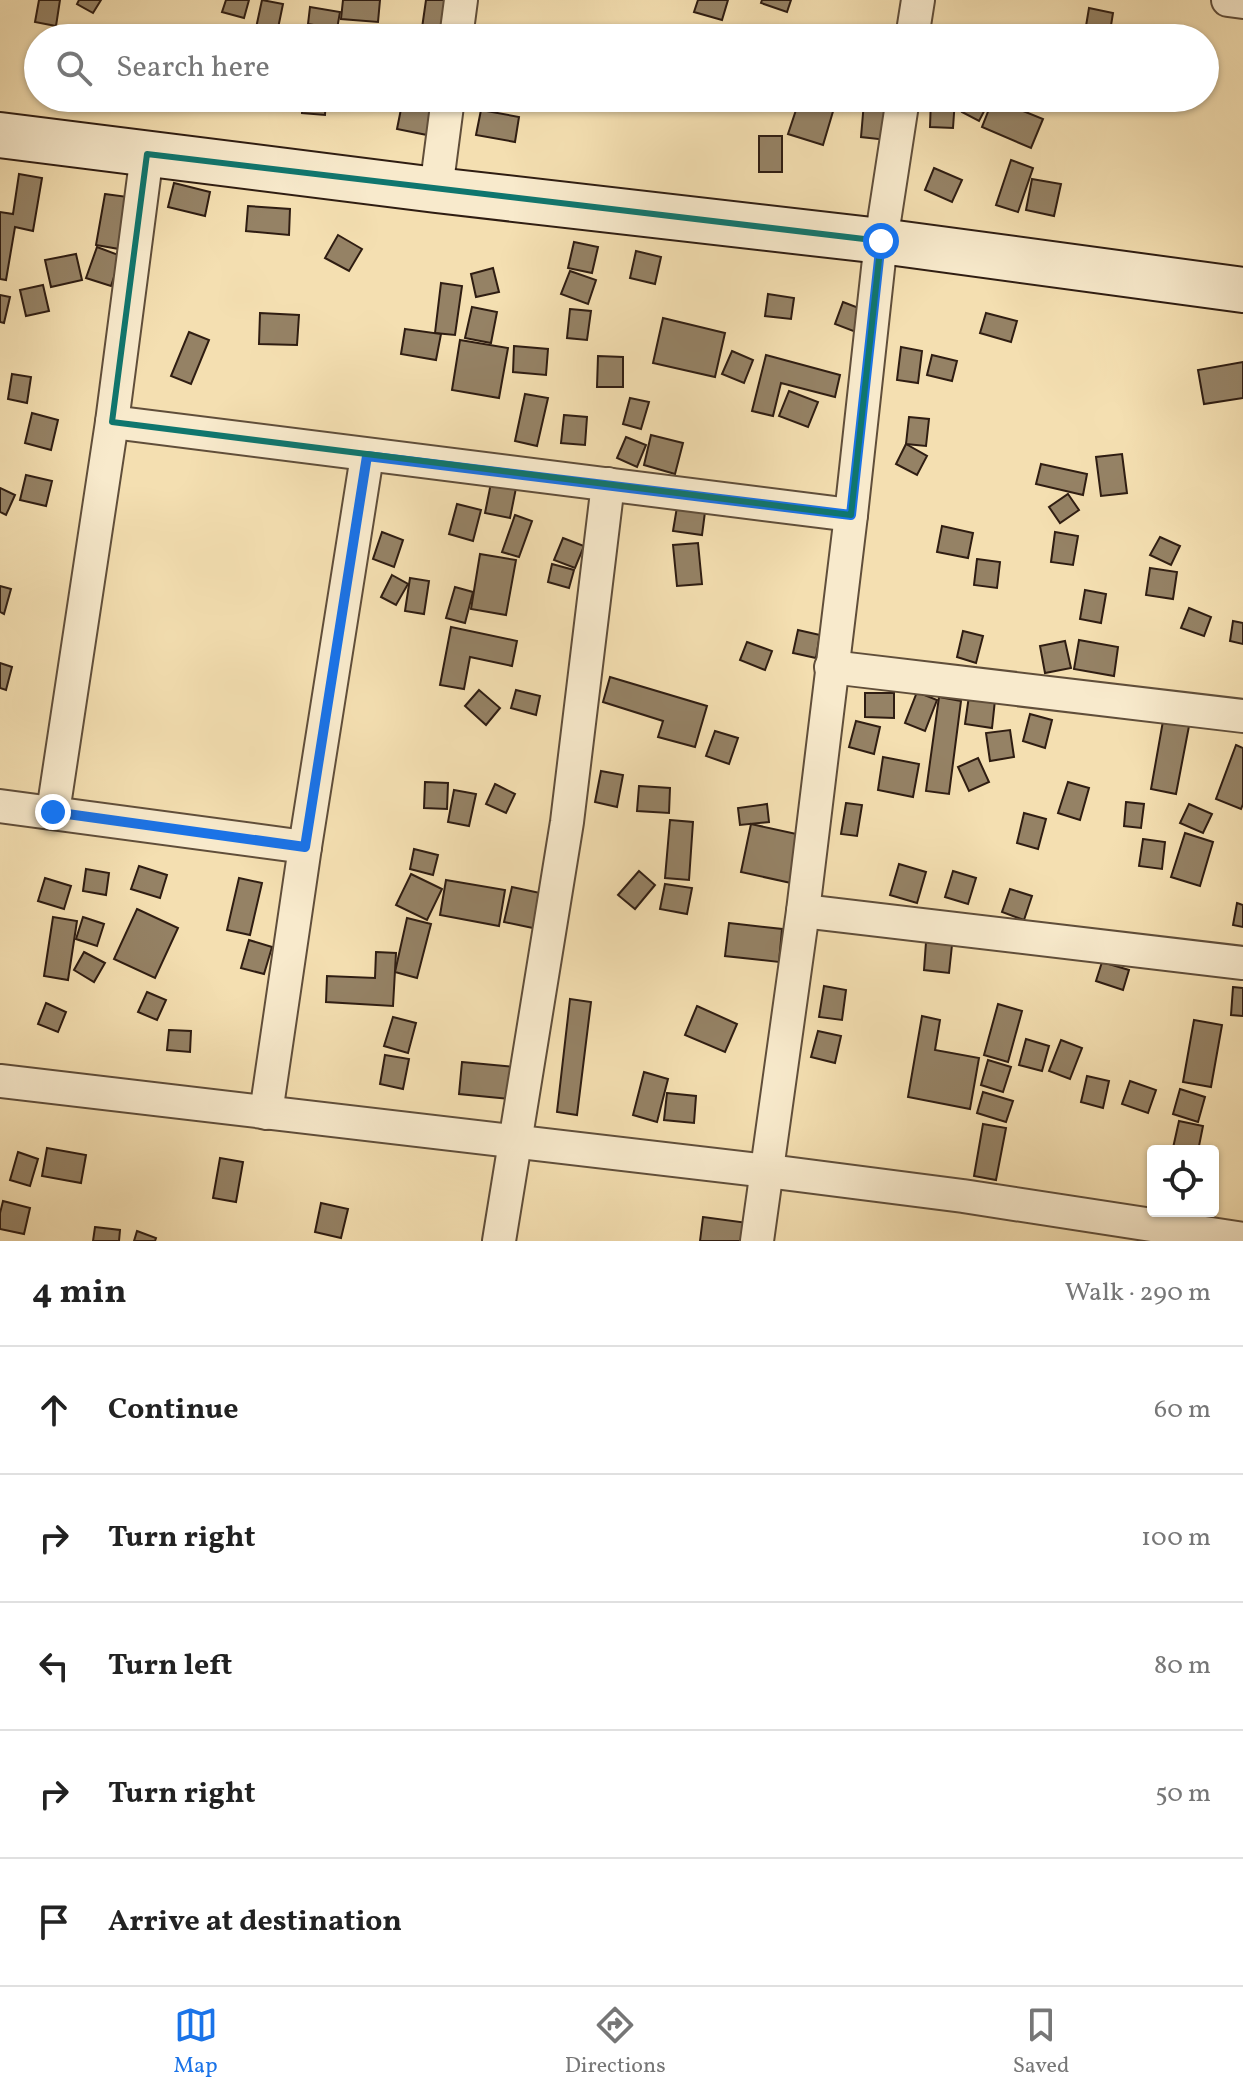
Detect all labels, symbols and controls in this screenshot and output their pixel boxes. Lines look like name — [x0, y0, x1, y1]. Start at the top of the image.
search box — [24, 24, 1219, 112]
icon: search — [52, 46, 96, 90]
text: Search here — [116, 47, 270, 89]
route start — [863, 223, 899, 259]
route end — [35, 794, 71, 830]
map controls — [1147, 1145, 1219, 1217]
button: locate — [1147, 1145, 1219, 1217]
text: 4 min — [32, 1270, 127, 1317]
text: Walk · 290 m — [1065, 1275, 1211, 1311]
icon: ahead — [32, 1388, 76, 1432]
text: Continue — [108, 1389, 239, 1431]
text: 60 m — [1154, 1392, 1211, 1428]
icon: right — [32, 1516, 76, 1560]
text: Turn right — [108, 1517, 256, 1559]
text: 100 m — [1141, 1520, 1211, 1556]
icon: left — [32, 1644, 76, 1688]
text: Turn left — [108, 1645, 232, 1687]
text: 80 m — [1154, 1648, 1211, 1684]
icon: right — [32, 1772, 76, 1816]
text: Turn right — [108, 1773, 256, 1815]
text: 50 m — [1155, 1776, 1211, 1812]
icon: arrive — [32, 1900, 76, 1944]
text: Arrive at destination — [108, 1901, 402, 1943]
tab: Map — [174, 2003, 218, 2082]
tab: Directions — [565, 2003, 666, 2082]
tab: Saved — [1013, 2003, 1069, 2082]

